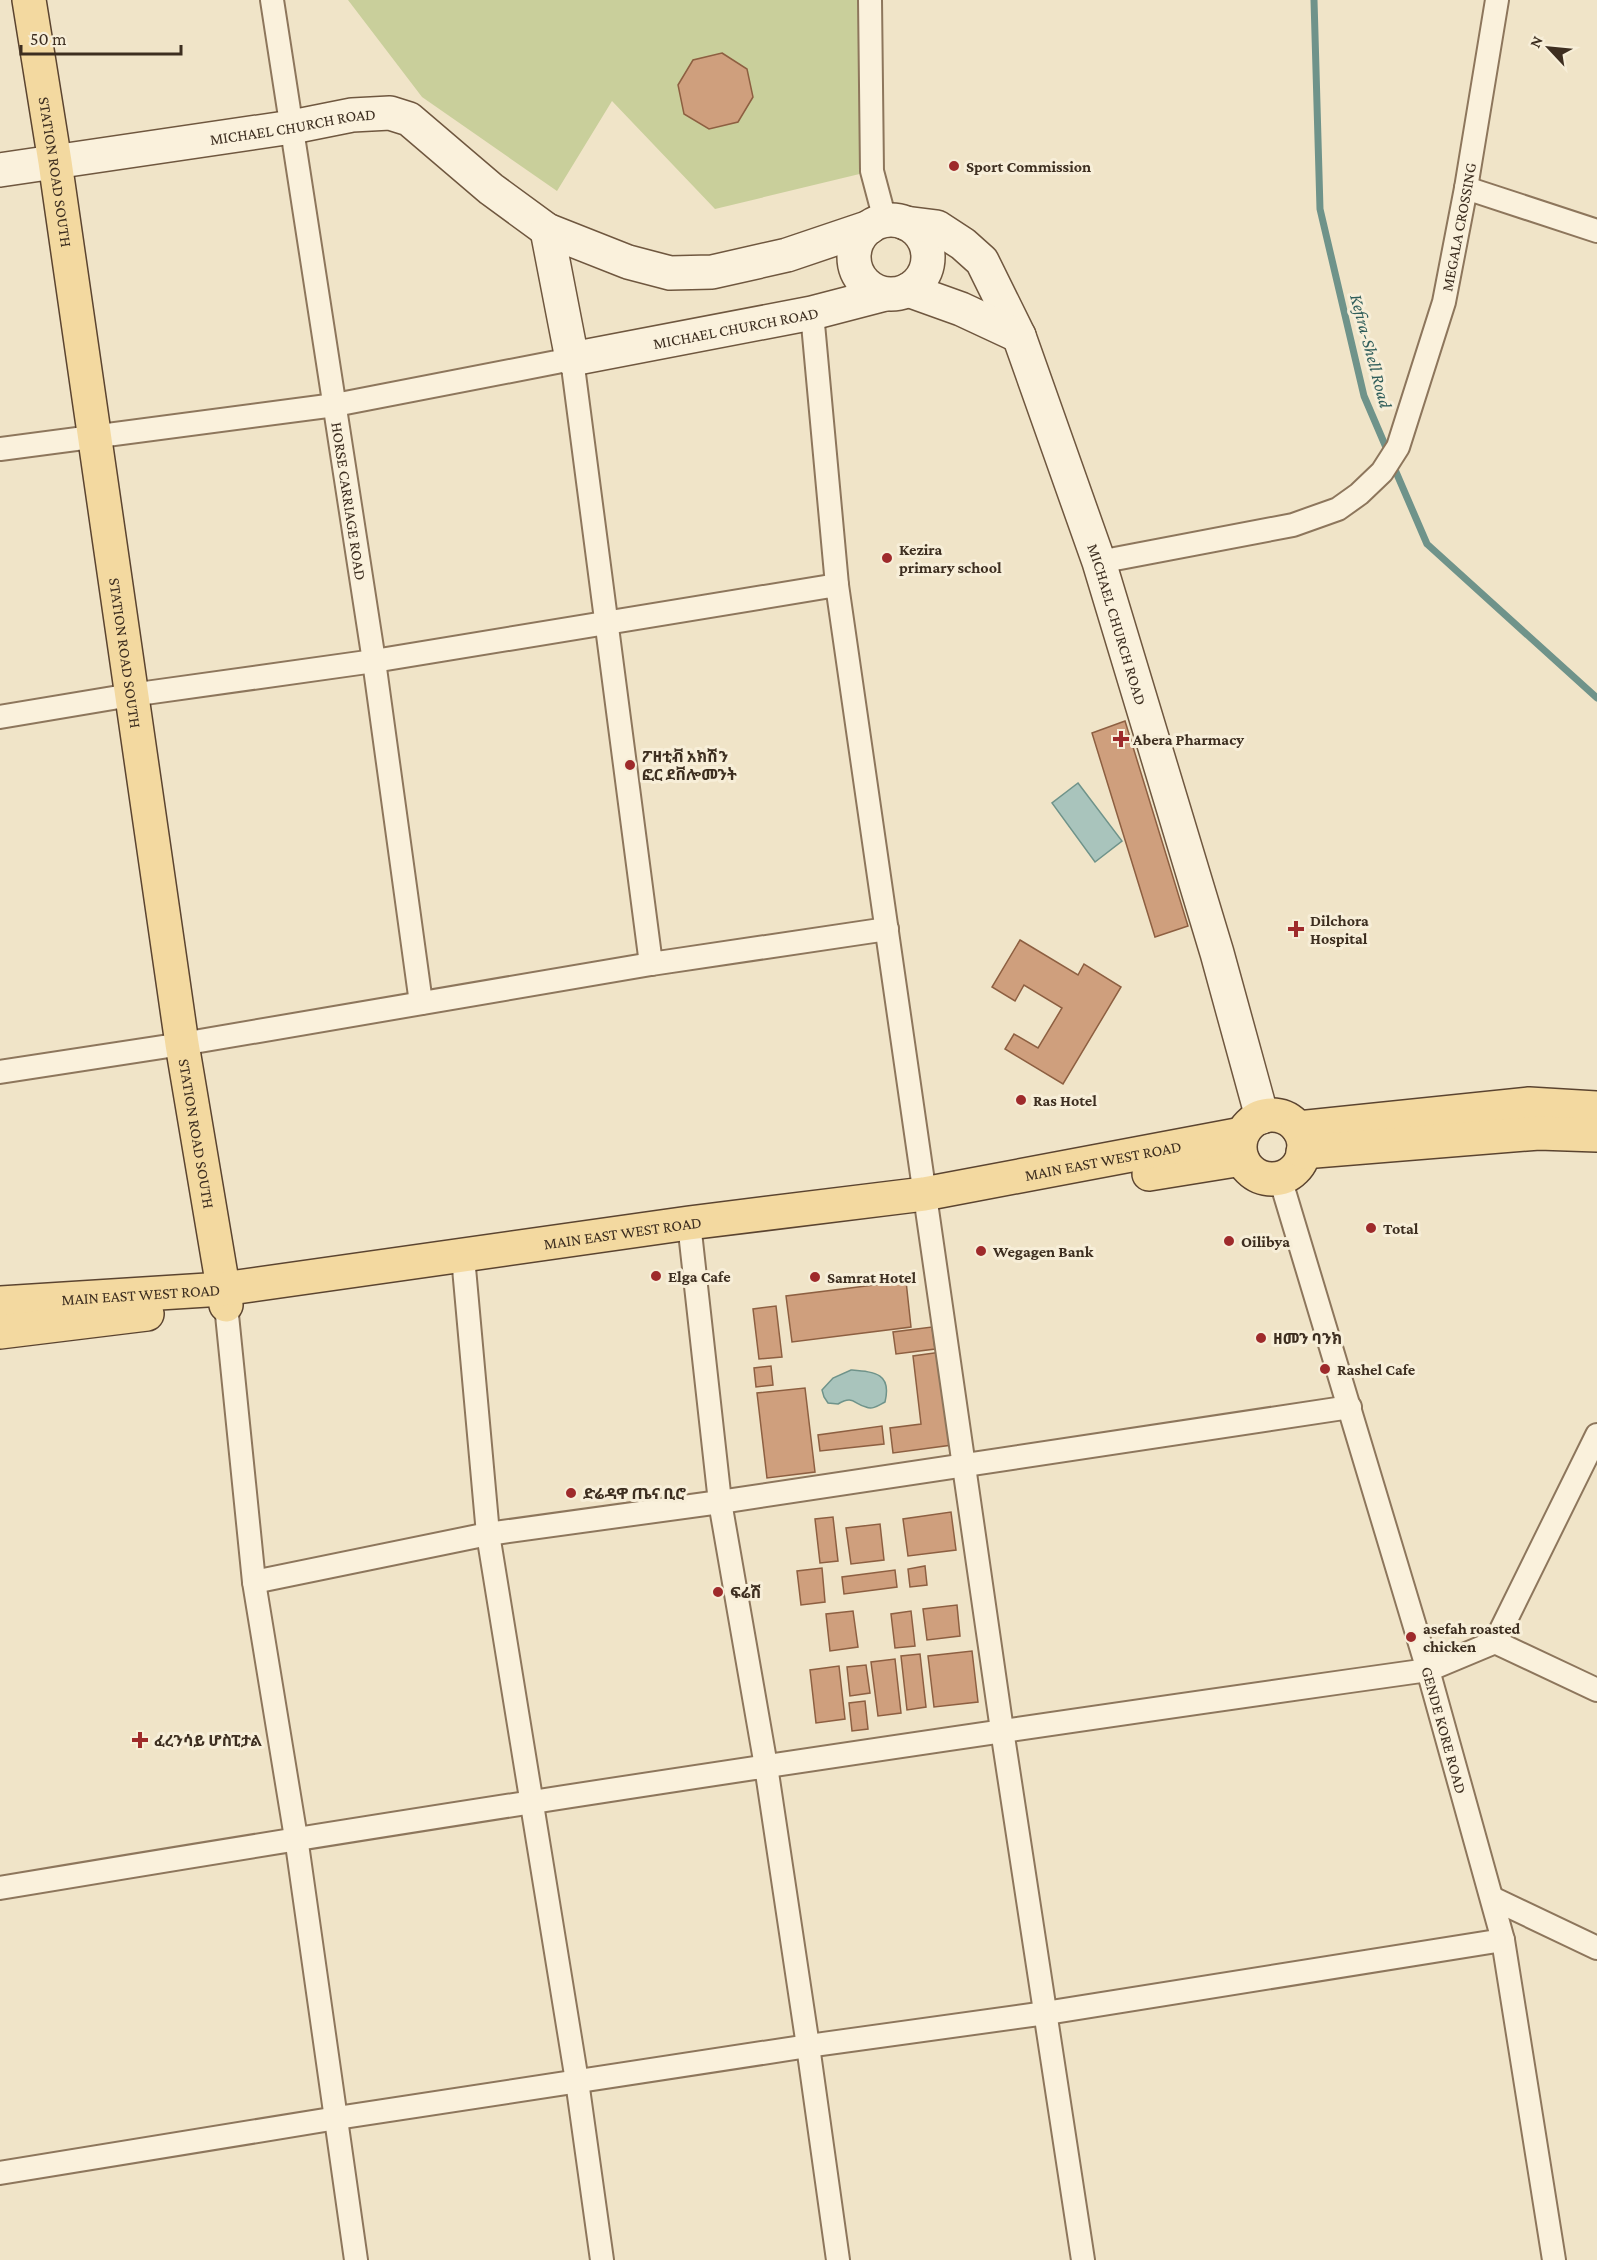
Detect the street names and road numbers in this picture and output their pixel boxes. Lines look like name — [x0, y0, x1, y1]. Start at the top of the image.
street label: STATION ROAD SOUTH — [36, 96, 75, 248]
street label: MICHAEL CHURCH ROAD — [209, 106, 376, 148]
street label: MEGALA CROSSING — [1438, 162, 1479, 293]
street label: MICHAEL CHURCH ROAD — [652, 304, 820, 352]
street label: HORSE CARRIAGE ROAD — [328, 421, 369, 581]
street label: MICHAEL CHURCH ROAD — [1084, 541, 1150, 707]
street label: STATION ROAD SOUTH — [106, 577, 144, 729]
street label: STATION ROAD SOUTH — [176, 1057, 218, 1210]
street label: MAIN EAST WEST ROAD — [1023, 1138, 1183, 1184]
street label: MAIN EAST WEST ROAD — [543, 1214, 702, 1252]
street label: MAIN EAST WEST ROAD — [61, 1281, 221, 1308]
street label: GENDE KORE ROAD — [1418, 1665, 1470, 1796]

